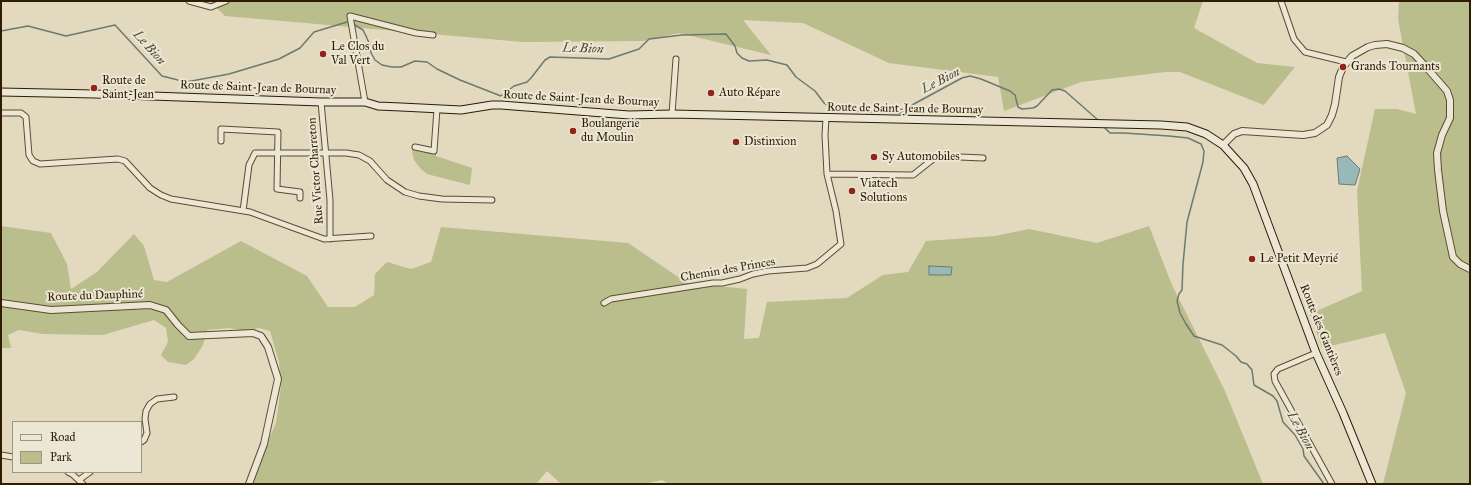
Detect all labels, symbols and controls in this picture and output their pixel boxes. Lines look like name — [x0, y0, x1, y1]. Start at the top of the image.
water label: Le Bion — [129, 27, 169, 69]
place label: Le Clos du Val Vert — [331, 40, 384, 68]
water label: Le Bion — [562, 40, 604, 58]
marker: Le Clos du Val Vert — [318, 49, 328, 59]
place label: Grands Tournants — [1351, 60, 1440, 74]
marker: Grands Tournants — [1338, 62, 1348, 72]
water label: Le Bion — [919, 65, 963, 97]
place label: Route de Saint-Jean — [102, 74, 154, 102]
street label: Route de Saint-Jean de Bournay — [180, 78, 336, 98]
marker: Route de Saint-Jean — [89, 83, 99, 93]
place label: Auto Répare — [719, 86, 780, 100]
street label: Route de Saint-Jean de Bournay — [502, 88, 660, 110]
marker: Auto Répare — [706, 88, 716, 98]
street label: Route de Saint-Jean de Bournay — [827, 100, 983, 118]
street label: Rue Victor Charreton — [305, 117, 327, 225]
place label: Boulangerie du Moulin — [581, 117, 640, 145]
marker: Boulangerie du Moulin — [568, 126, 578, 136]
place label: Distinxion — [744, 135, 796, 149]
marker: Distinxion — [731, 137, 741, 147]
place label: Sy Automobiles — [882, 150, 960, 164]
marker: Sy Automobiles — [869, 152, 879, 162]
place label: Viatech Solutions — [860, 177, 907, 205]
marker: Viatech Solutions — [847, 186, 857, 196]
place label: Le Petit Meyrié — [1260, 252, 1338, 266]
marker: Le Petit Meyrié — [1247, 254, 1257, 264]
street label: Chemin des Princes — [680, 255, 776, 285]
street label: Route des Gantières — [1296, 282, 1346, 378]
street label: Route du Dauphiné — [47, 287, 143, 305]
water label: Le Bion — [1283, 409, 1317, 453]
legend — [12, 421, 142, 473]
text: Road — [50, 430, 76, 444]
text: Park — [50, 450, 72, 464]

